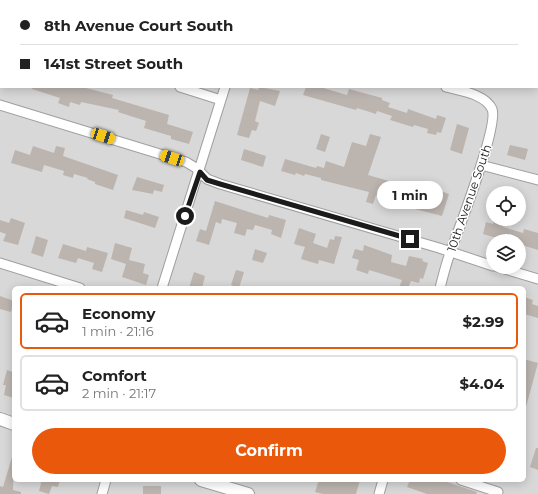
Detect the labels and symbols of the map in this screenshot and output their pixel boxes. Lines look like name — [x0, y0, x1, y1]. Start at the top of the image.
car — [90, 127, 116, 145]
street label: 10th Avenue South — [444, 142, 494, 254]
car — [159, 149, 185, 167]
callout: 1 min — [377, 181, 443, 209]
route start — [176, 207, 194, 225]
route end — [401, 230, 419, 248]

